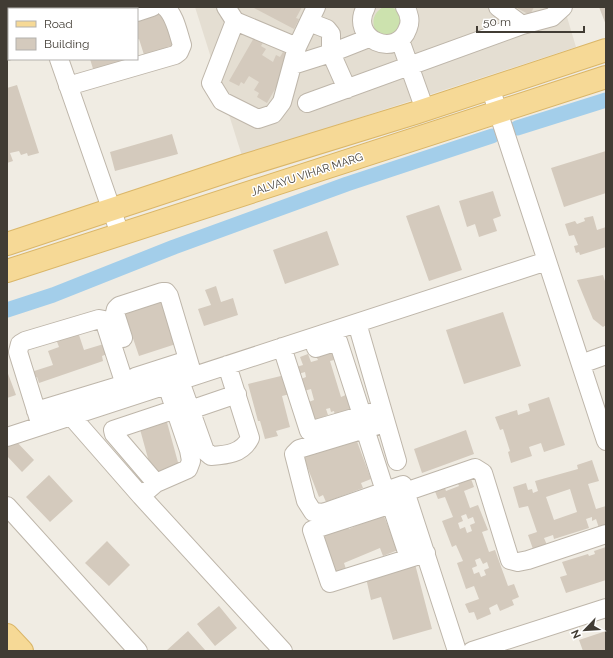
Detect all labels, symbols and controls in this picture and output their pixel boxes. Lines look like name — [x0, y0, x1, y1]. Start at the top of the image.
legend — [8, 8, 138, 60]
scale bar — [477, 8, 584, 34]
text: 50 m — [483, 15, 511, 29]
text: Road — [44, 17, 73, 31]
text: Building — [44, 37, 90, 51]
street label: JALVAYU VIHAR MARG — [250, 150, 365, 199]
north arrow — [565, 610, 605, 650]
text: N — [569, 627, 584, 641]

